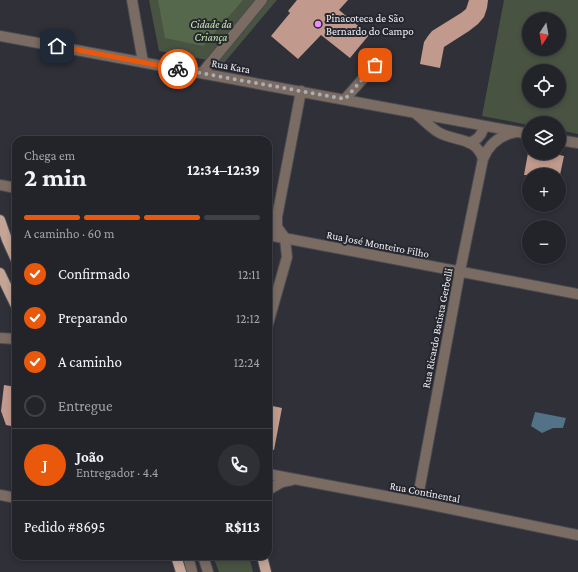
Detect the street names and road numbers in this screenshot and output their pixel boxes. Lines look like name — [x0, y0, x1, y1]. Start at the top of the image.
street label: Rua Kara — [211, 57, 251, 75]
street label: Rua José Monteiro Filho — [325, 228, 431, 261]
street label: Rua Ricardo Batista Gerbelli — [419, 267, 455, 389]
street label: Rua Continental — [389, 479, 461, 505]

